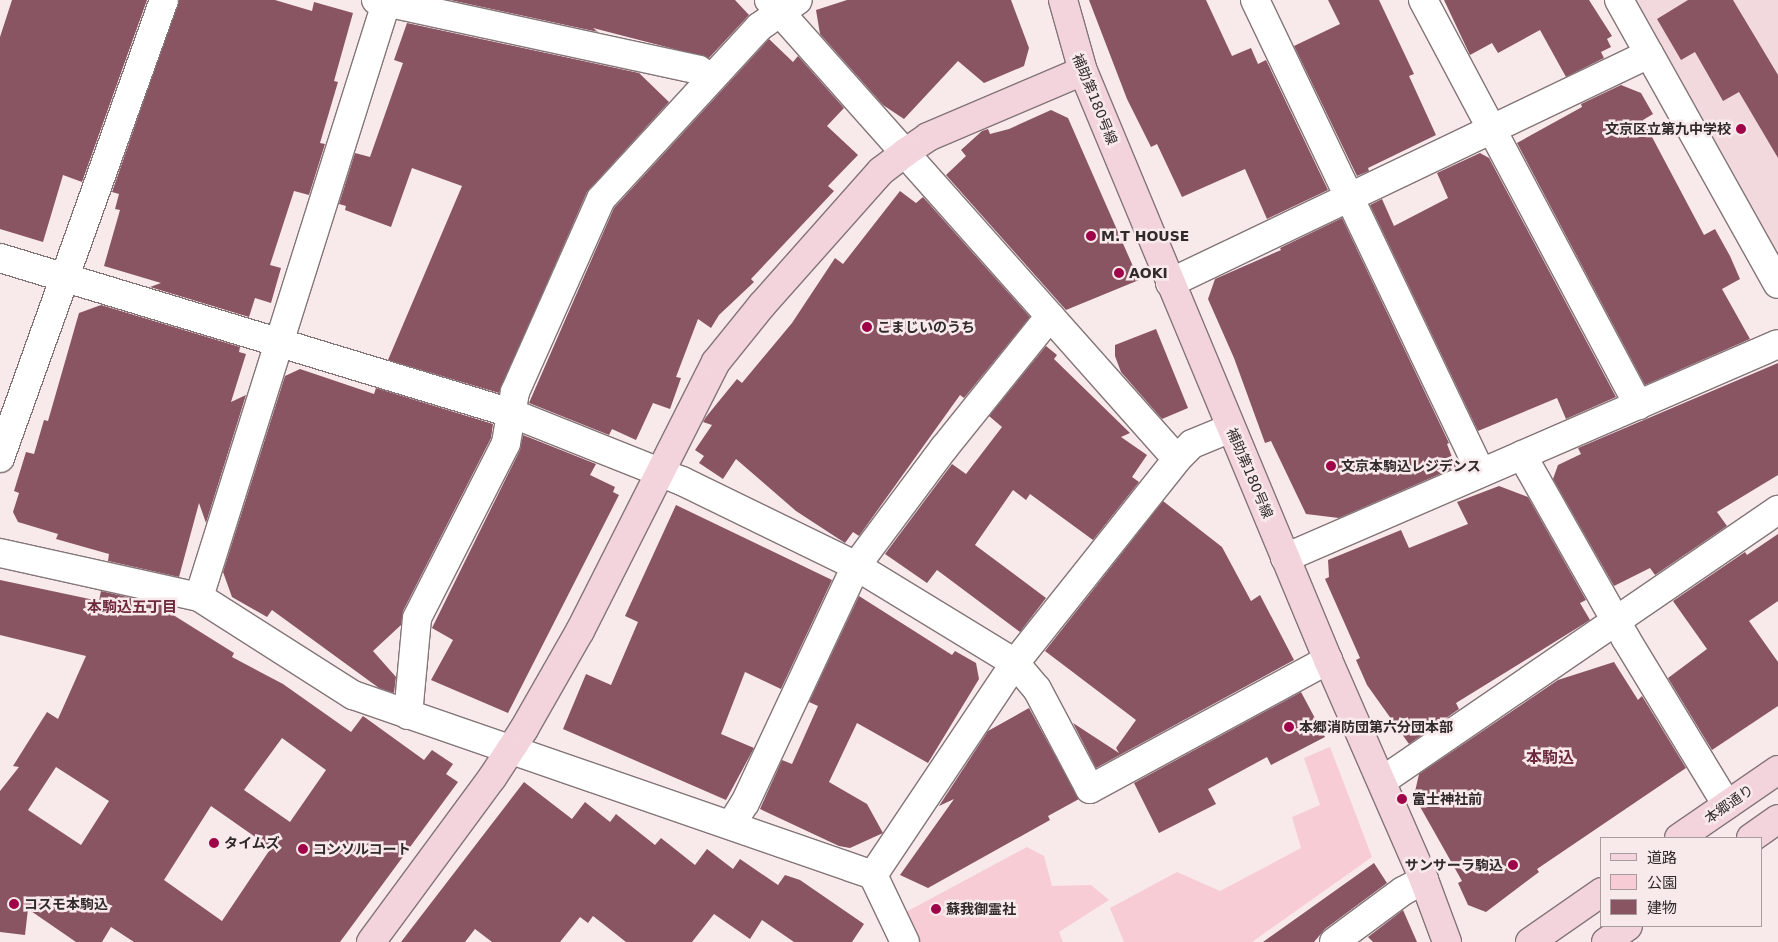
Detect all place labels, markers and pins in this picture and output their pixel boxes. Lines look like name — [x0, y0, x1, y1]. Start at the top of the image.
place label: 文京区立第九中学校 — [1605, 121, 1731, 137]
marker: 文京区立第九中学校 — [1735, 123, 1747, 135]
place label: M.T HOUSE — [1101, 228, 1189, 244]
marker: M.T HOUSE — [1085, 230, 1097, 242]
place label: AOKI — [1129, 265, 1168, 281]
marker: AOKI — [1113, 267, 1125, 279]
place label: こまじいのうち — [877, 319, 975, 335]
marker: こまじいのうち — [861, 321, 873, 333]
place label: 文京本駒込レジデンス — [1341, 458, 1481, 474]
marker: 文京本駒込レジデンス — [1325, 460, 1337, 472]
place label: 本郷消防団第六分団本部 — [1299, 719, 1453, 735]
marker: 本郷消防団第六分団本部 — [1283, 721, 1295, 733]
place label: 富士神社前 — [1412, 791, 1482, 807]
marker: 富士神社前 — [1396, 793, 1408, 805]
place label: タイムズ — [224, 835, 280, 851]
marker: タイムズ — [208, 837, 220, 849]
place label: コンソルコート — [313, 841, 411, 857]
marker: コンソルコート — [297, 843, 309, 855]
place label: サンサーラ駒込 — [1405, 857, 1503, 873]
marker: サンサーラ駒込 — [1507, 859, 1519, 871]
place label: コスモ本駒込 — [24, 896, 108, 912]
marker: コスモ本駒込 — [8, 898, 20, 910]
place label: 蘇我御霊社 — [946, 901, 1016, 917]
marker: 蘇我御霊社 — [930, 903, 942, 915]

